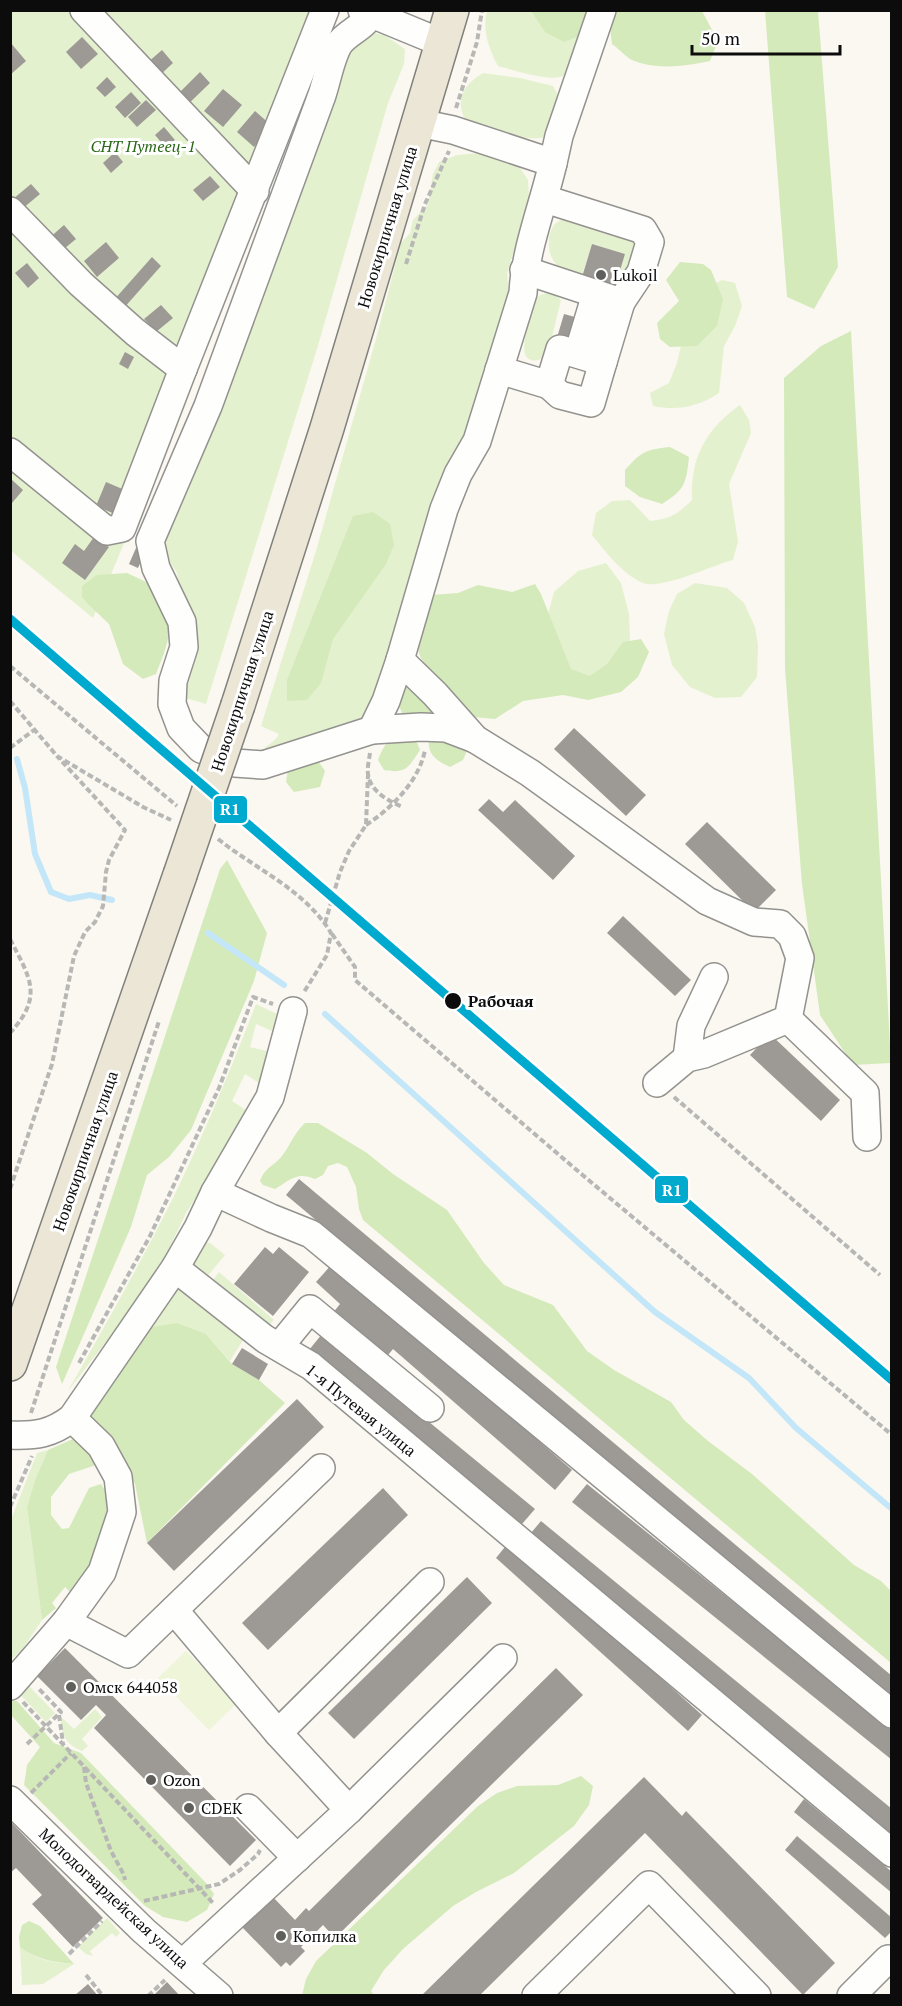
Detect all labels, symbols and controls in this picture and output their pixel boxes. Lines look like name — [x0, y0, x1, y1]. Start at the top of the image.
scale bar — [692, 18, 840, 56]
text: 50 m — [701, 26, 741, 50]
park label: СНТ Путеец-1 — [90, 135, 196, 157]
street label: Новокирпичная улица — [352, 143, 422, 311]
place label: Lukoil — [613, 264, 658, 286]
marker: Lukoil — [594, 268, 608, 282]
street label: Новокирпичная улица — [206, 608, 278, 774]
line badge: R1 — [213, 795, 248, 824]
text: R1 — [220, 798, 240, 820]
place label: Рабочая — [468, 990, 534, 1012]
marker: Рабочая — [443, 991, 463, 1011]
street label: Новокирпичная улица — [47, 1068, 123, 1234]
line badge: R1 — [654, 1175, 689, 1204]
text: R1 — [662, 1179, 682, 1201]
street label: 1-я Путевая улица — [301, 1359, 421, 1461]
place label: Омск 644058 — [83, 1676, 178, 1698]
marker: Омск 644058 — [64, 1680, 78, 1694]
place label: Ozon — [163, 1769, 201, 1791]
marker: Ozon — [144, 1773, 158, 1787]
place label: CDEK — [201, 1797, 243, 1819]
marker: CDEK — [182, 1801, 196, 1815]
street label: Молодогвардейская улица — [34, 1823, 194, 1973]
place label: Копилка — [293, 1925, 357, 1947]
marker: Копилка — [274, 1929, 288, 1943]

